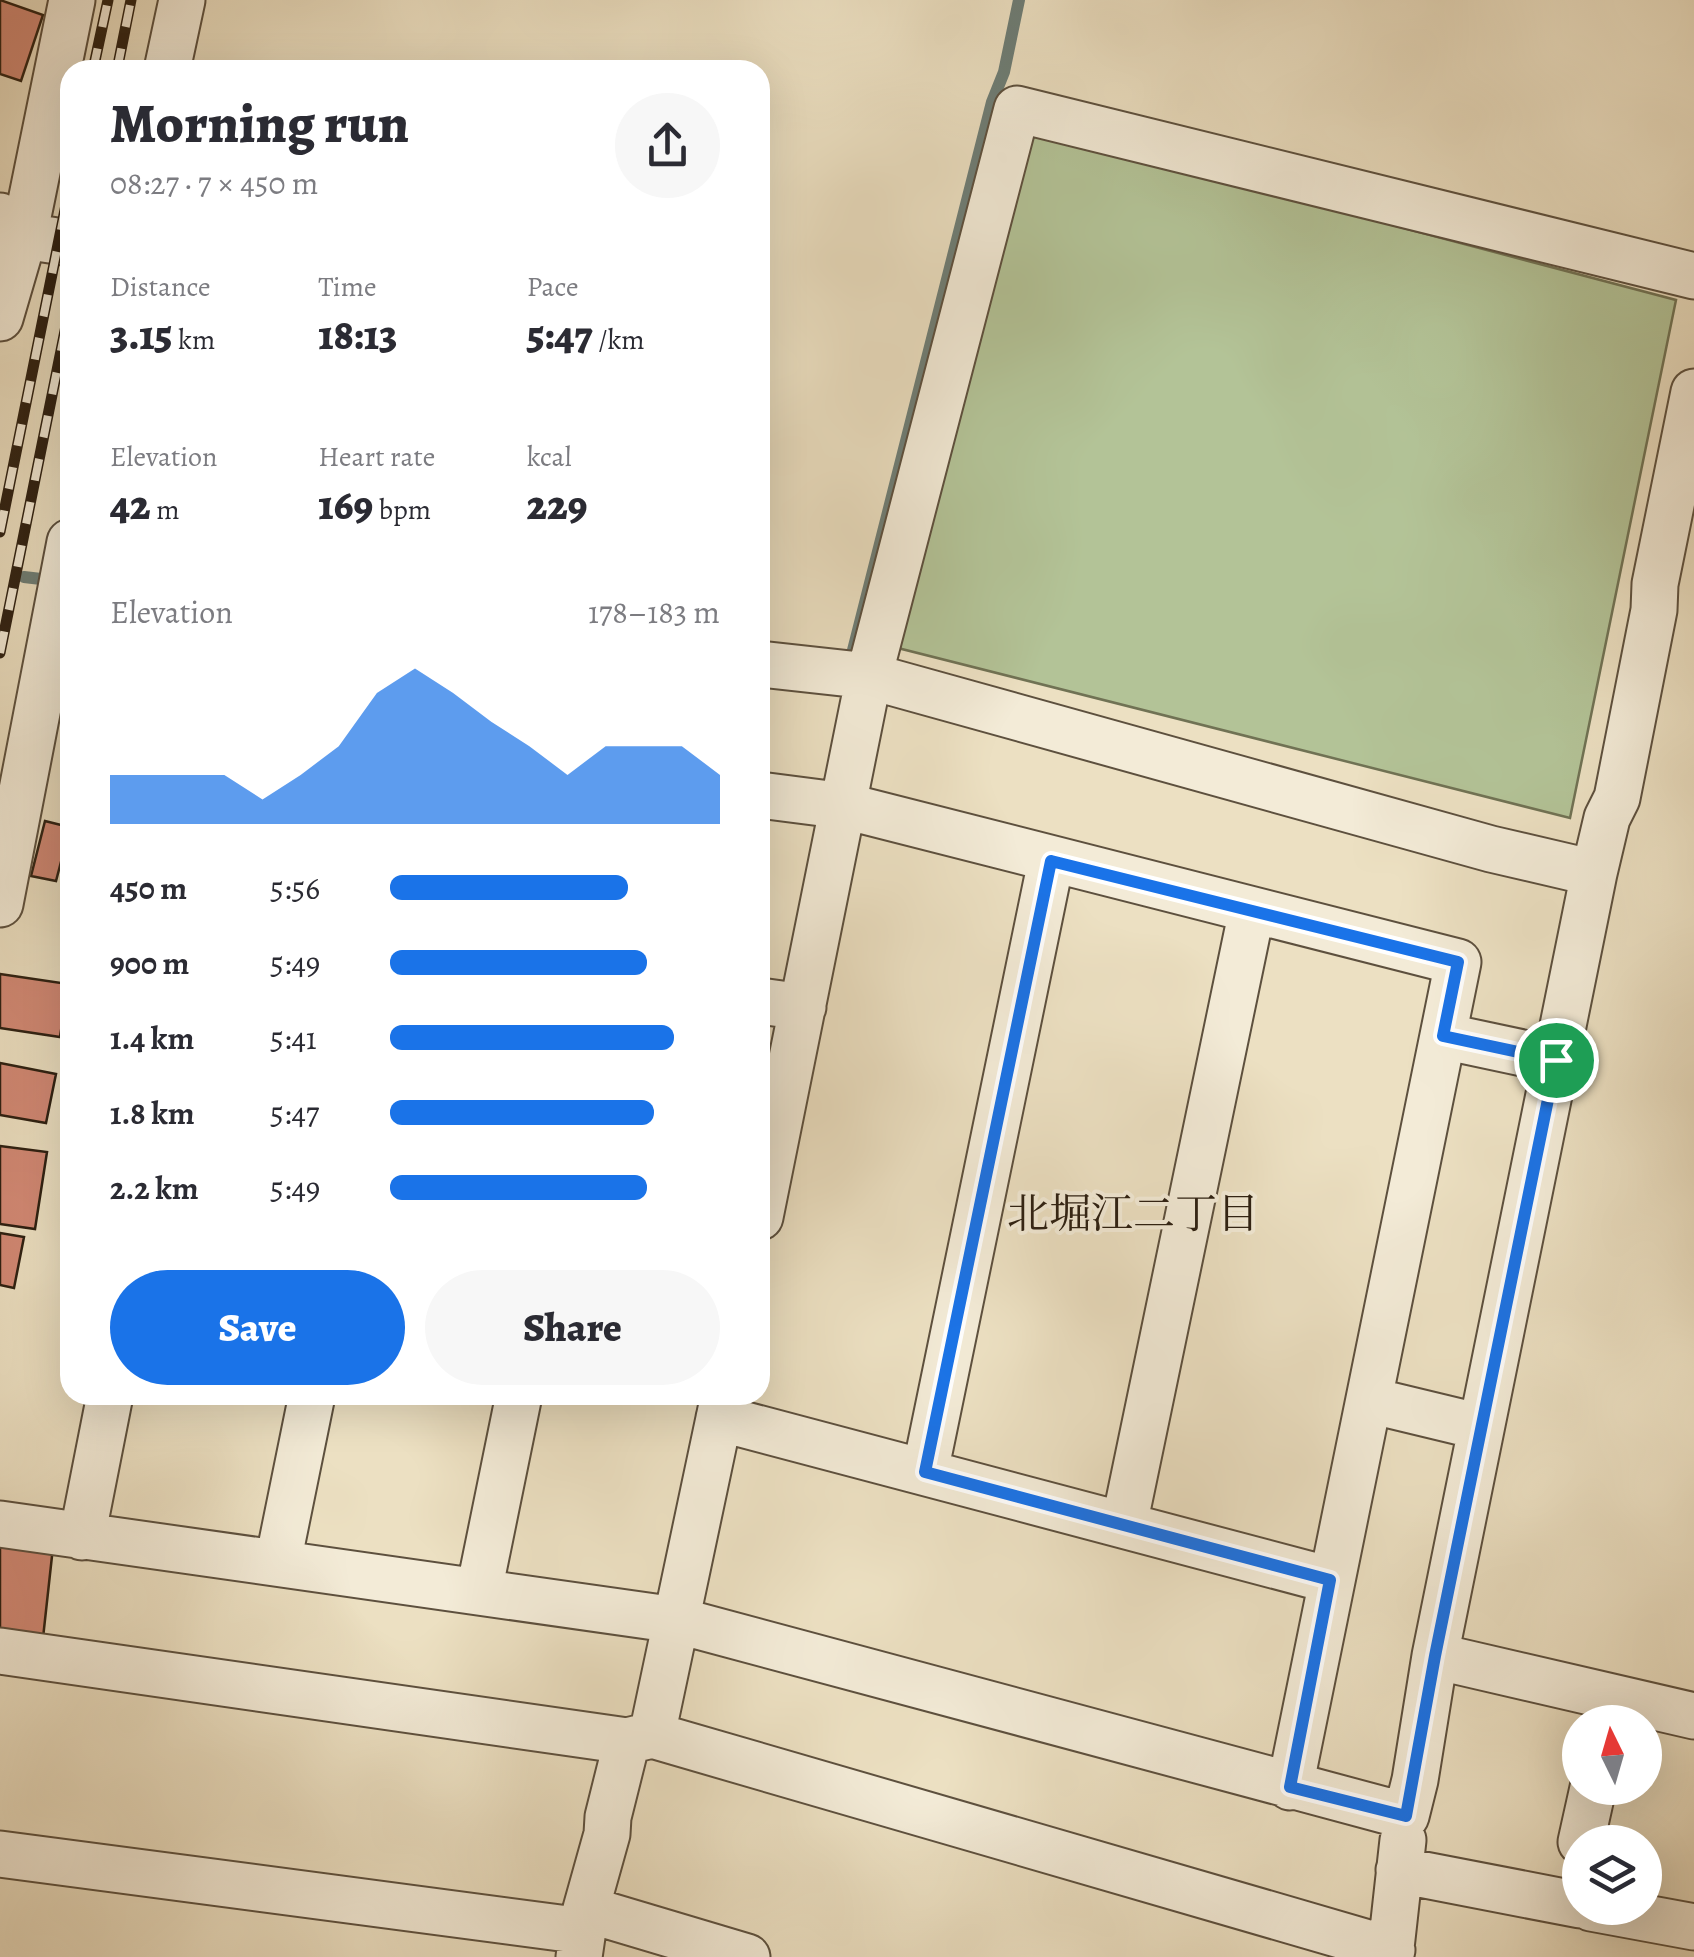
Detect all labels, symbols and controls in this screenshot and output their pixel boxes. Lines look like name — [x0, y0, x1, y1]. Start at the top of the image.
text: Morning run — [110, 86, 409, 161]
button: share — [615, 93, 720, 198]
text: 08:27 · 7 × 450 m — [110, 161, 318, 205]
text: Distance — [110, 268, 210, 306]
text: Time — [318, 268, 377, 306]
text: Pace — [527, 268, 579, 306]
text: 3.15 — [110, 306, 172, 363]
text: 18:13 — [318, 306, 398, 363]
text: 5:47 — [527, 306, 593, 363]
text: km — [172, 321, 215, 359]
text: /km — [593, 321, 645, 359]
text: Elevation — [110, 438, 217, 476]
text: Heart rate — [318, 438, 435, 476]
text: kcal — [527, 438, 572, 476]
text: 42 — [110, 476, 151, 533]
text: 169 — [318, 476, 373, 533]
text: 229 — [527, 476, 587, 533]
text: m — [151, 491, 179, 529]
text: bpm — [373, 491, 431, 529]
text: Elevation — [110, 590, 233, 634]
text: 178–183 m — [588, 590, 720, 634]
text: 450 m — [110, 866, 187, 910]
text: 5:56 — [270, 866, 320, 910]
text: 900 m — [110, 941, 189, 985]
text: 5:49 — [270, 941, 320, 985]
text: 1.4 km — [110, 1016, 194, 1060]
text: 5:41 — [270, 1016, 317, 1060]
pin — [1514, 1018, 1599, 1103]
icon: arrive — [1529, 1033, 1584, 1088]
text: 1.8 km — [110, 1091, 195, 1135]
text: 5:47 — [270, 1091, 319, 1135]
text: 2.2 km — [110, 1166, 199, 1210]
text: 5:49 — [270, 1166, 320, 1210]
district label: 北堀江二丁目 — [1007, 1185, 1259, 1242]
button: Save — [110, 1270, 405, 1385]
button: Share — [425, 1270, 720, 1385]
north arrow — [1562, 1705, 1662, 1805]
map controls — [1562, 1705, 1662, 1925]
button: layers — [1562, 1825, 1662, 1925]

